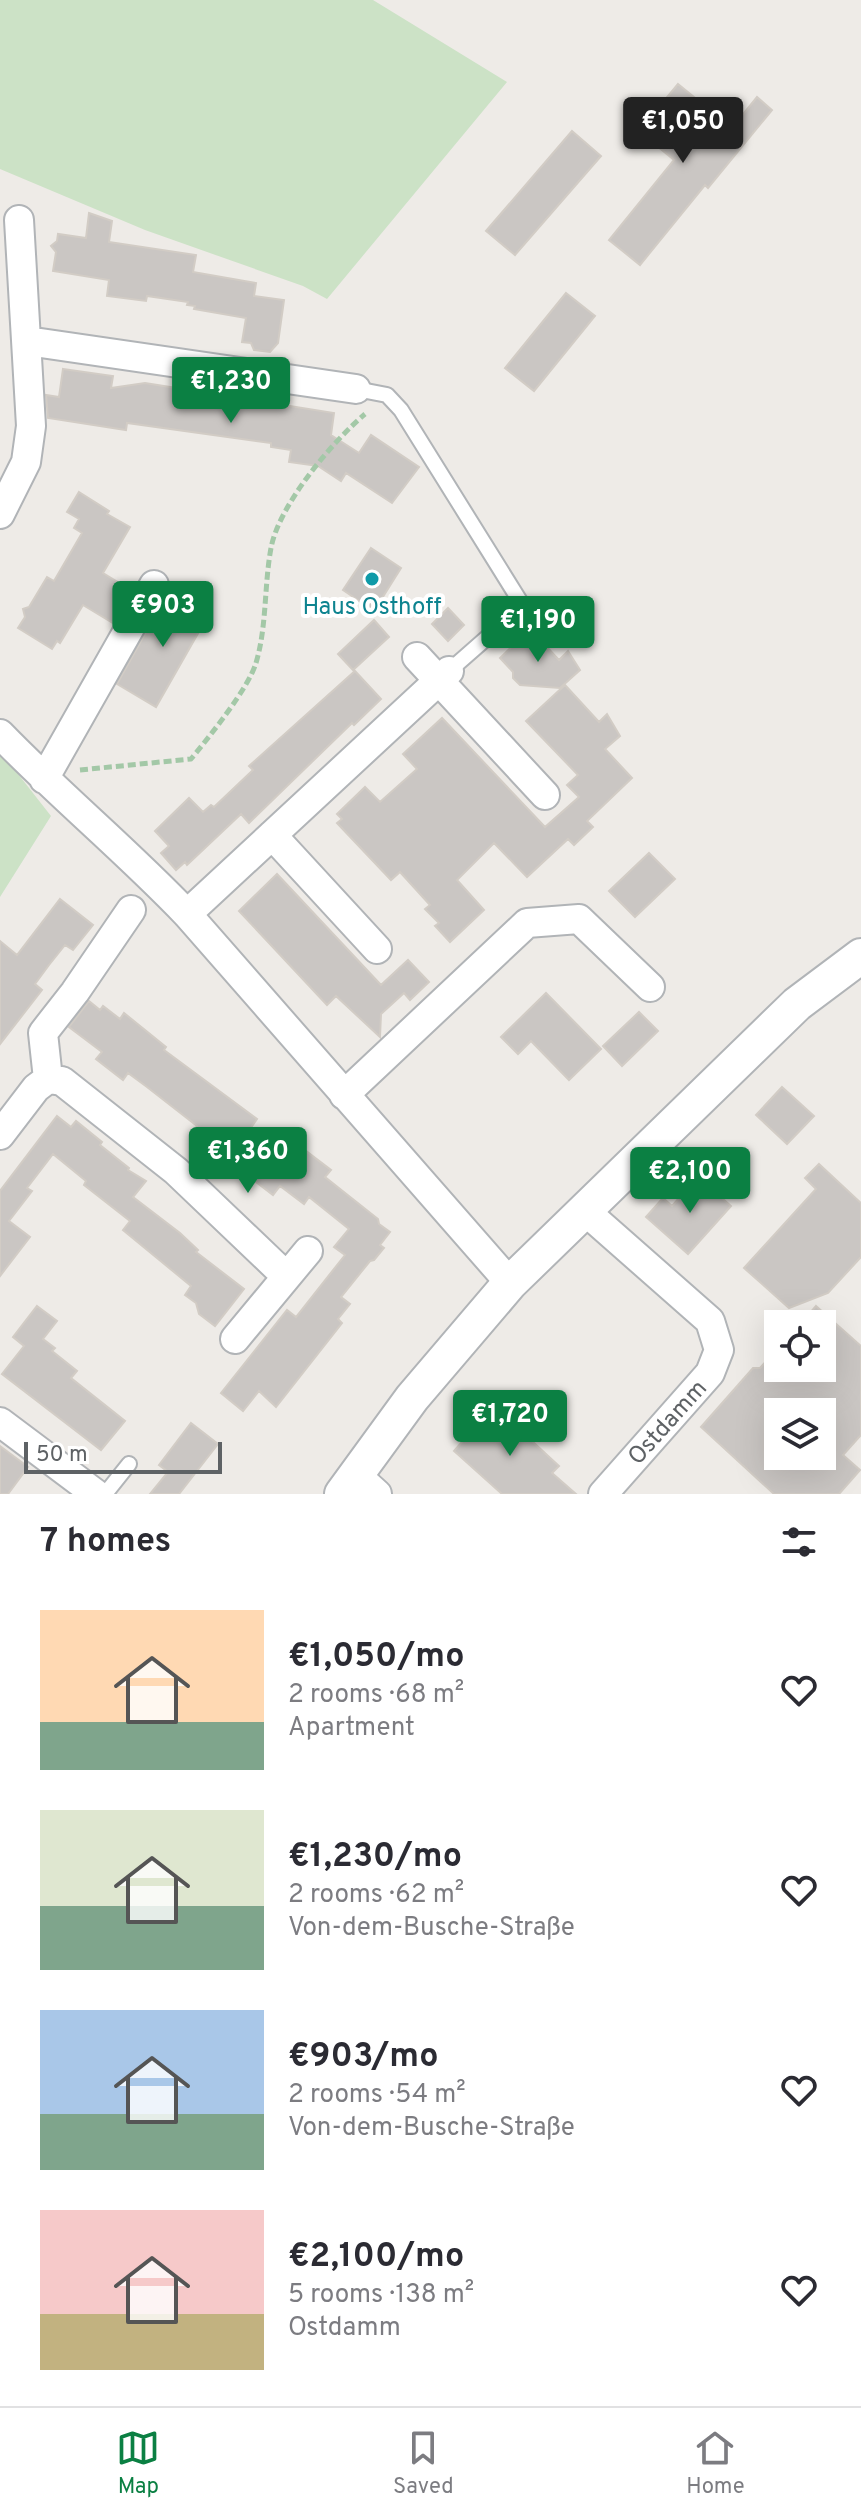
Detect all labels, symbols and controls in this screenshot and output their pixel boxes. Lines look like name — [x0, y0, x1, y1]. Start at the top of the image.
pin: €1,050 — [618, 97, 748, 165]
text: €1,050 — [641, 106, 725, 139]
pin: €1,230 — [166, 357, 296, 425]
text: €1,230 — [190, 366, 272, 399]
marker: Haus Osthoff — [363, 570, 381, 588]
pin: €903 — [116, 581, 210, 649]
text: €903 — [130, 590, 196, 623]
place label: Haus Osthoff — [302, 593, 442, 623]
pin: €1,190 — [473, 596, 603, 664]
text: €1,190 — [499, 605, 577, 638]
pin: €1,360 — [183, 1127, 313, 1195]
text: €1,360 — [207, 1136, 289, 1169]
pin: €2,100 — [625, 1147, 755, 1215]
text: €2,100 — [648, 1156, 732, 1189]
map controls — [764, 1310, 836, 1470]
button: locate — [764, 1310, 836, 1382]
street label: Ostdamm — [622, 1375, 714, 1472]
pin: €1,720 — [445, 1390, 575, 1458]
button: layers — [764, 1398, 836, 1470]
text: €1,720 — [471, 1399, 549, 1432]
scale bar — [24, 1438, 222, 1474]
text: 50 m — [36, 1442, 88, 1469]
icon: filters — [777, 1520, 821, 1564]
text: 7 homes — [40, 1521, 171, 1564]
text: €1,050/mo — [288, 1636, 464, 1679]
icon: home — [104, 1642, 200, 1738]
icon: heart — [777, 1668, 821, 1712]
text: 2 rooms · 68 m² — [288, 1679, 464, 1712]
text: Apartment — [288, 1712, 415, 1745]
text: €1,230/mo — [288, 1836, 462, 1879]
icon: home — [104, 1842, 200, 1938]
icon: heart — [777, 1868, 821, 1912]
text: 2 rooms · 62 m² — [288, 1879, 464, 1912]
text: Von-dem-Busche-Straße — [288, 1912, 575, 1945]
text: €903/mo — [288, 2036, 439, 2079]
icon: home — [104, 2042, 200, 2138]
icon: heart — [777, 2068, 821, 2112]
text: 2 rooms · 54 m² — [288, 2079, 466, 2112]
text: Von-dem-Busche-Straße — [288, 2112, 575, 2145]
text: €2,100/mo — [288, 2236, 464, 2279]
icon: home — [104, 2242, 200, 2338]
icon: heart — [777, 2268, 821, 2312]
text: 5 rooms · 138 m² — [288, 2279, 474, 2312]
text: Ostdamm — [288, 2312, 401, 2345]
tab: Map — [116, 2426, 160, 2501]
tab: Saved — [393, 2426, 454, 2501]
tab: Home — [686, 2426, 745, 2501]

